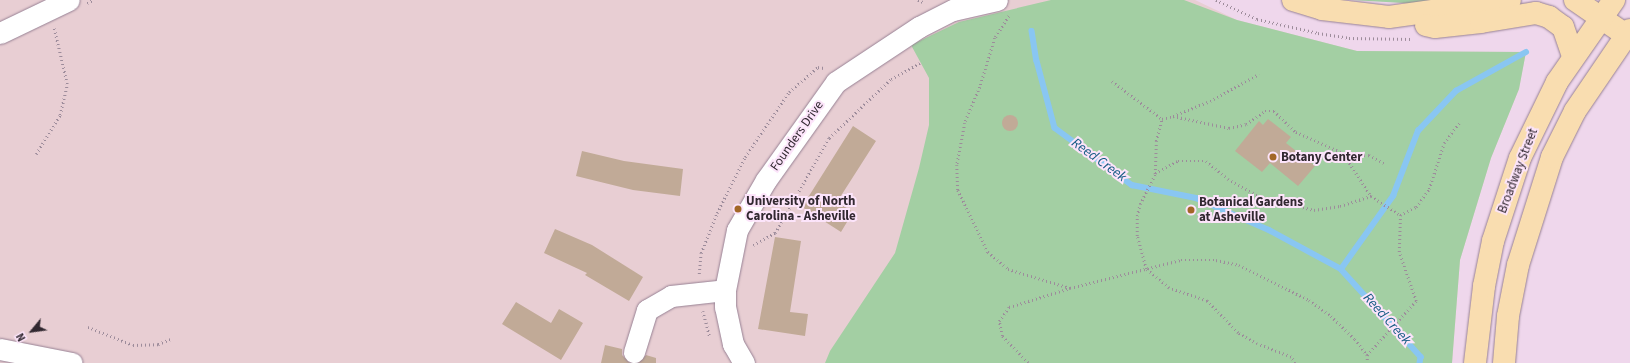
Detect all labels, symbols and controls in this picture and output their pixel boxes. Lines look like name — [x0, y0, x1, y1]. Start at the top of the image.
street label: Founders Drive — [767, 98, 827, 174]
street label: Broadway Street — [1495, 126, 1541, 216]
water label: Reed Creek — [1068, 134, 1130, 186]
place label: Botany Center — [1281, 149, 1362, 165]
marker: Botany Center — [1268, 152, 1278, 162]
place label: University of North Carolina - Asheville — [746, 194, 856, 225]
place label: Botanical Gardens at Asheville — [1199, 195, 1303, 226]
marker: University of North Carolina - Asheville — [733, 204, 743, 214]
marker: Botanical Gardens at Asheville — [1186, 205, 1196, 215]
water label: Reed Creek — [1359, 290, 1415, 348]
north arrow — [12, 311, 52, 351]
text: N — [13, 330, 29, 344]

